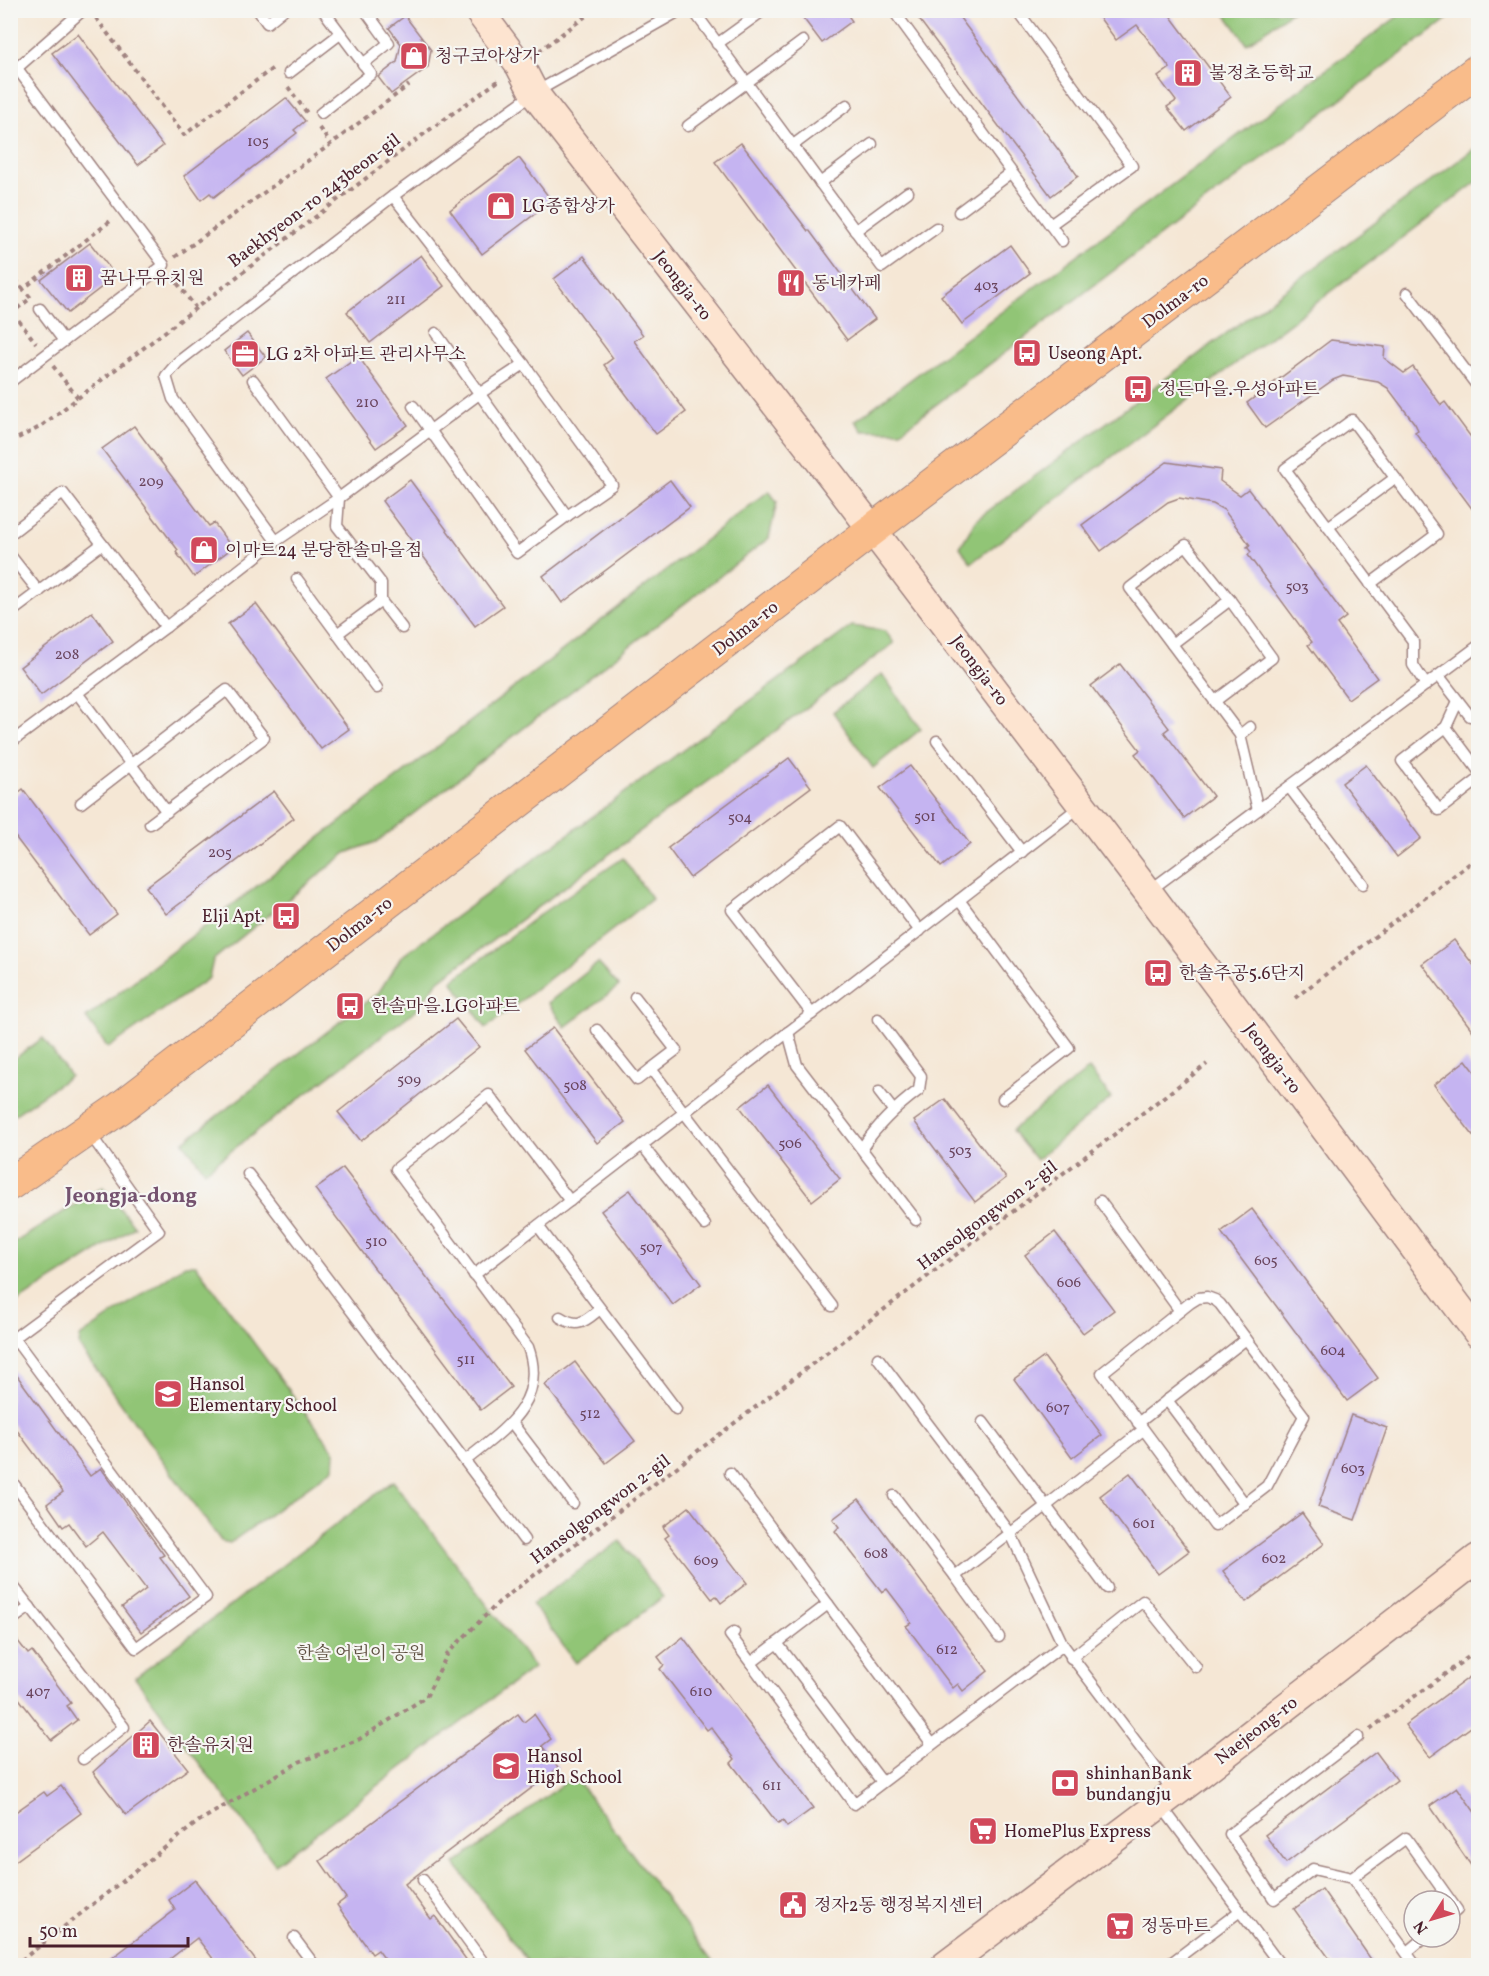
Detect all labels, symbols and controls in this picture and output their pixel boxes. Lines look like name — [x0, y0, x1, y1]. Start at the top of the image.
shop icon: 청구코아상가 — [398, 40, 430, 72]
place label: 청구코아상가 — [435, 45, 540, 70]
building icon: 불정초등학교 — [1172, 57, 1204, 89]
place label: 불정초등학교 — [1209, 62, 1314, 87]
street label: Baekhyeon-ro 243beon-gil — [224, 128, 406, 274]
house number: 105 — [247, 132, 269, 153]
shop icon: LG종합상가 — [485, 190, 517, 222]
place label: LG종합상가 — [522, 195, 615, 220]
street label: Jeongja-ro — [647, 246, 717, 326]
building icon: 꿈나무유치원 — [63, 262, 95, 294]
place label: 꿈나무유치원 — [100, 267, 204, 292]
restaurant icon: 동네카페 — [775, 267, 807, 299]
street label: Dolma-ro — [1137, 269, 1214, 335]
place label: 동네카페 — [812, 272, 882, 297]
house number: 403 — [974, 276, 998, 297]
house number: 211 — [386, 290, 406, 311]
bus stop icon: Useong Apt. — [1011, 337, 1043, 369]
office icon: LG 2차 아파트 관리사무소 — [229, 338, 261, 370]
place label: Useong Apt. — [1048, 342, 1142, 367]
place label: LG 2차 아파트 관리사무소 — [266, 343, 466, 368]
bus stop icon: 정든마을.우성아파트 — [1122, 373, 1154, 405]
place label: 정든마을.우성아파트 — [1159, 378, 1320, 403]
house number: 210 — [356, 393, 378, 414]
house number: 209 — [139, 472, 164, 493]
shop icon: 이마트24 분당한솔마을점 — [188, 534, 220, 566]
place label: 이마트24 분당한솔마을점 — [225, 539, 422, 564]
house number: 503 — [1285, 577, 1309, 598]
street label: Dolma-ro — [708, 595, 784, 663]
street label: Jeongja-ro — [944, 630, 1014, 711]
house number: 208 — [55, 645, 79, 666]
house number: 501 — [914, 807, 936, 828]
house number: 504 — [728, 808, 752, 829]
house number: 205 — [208, 843, 232, 864]
street label: Dolma-ro — [322, 891, 398, 959]
bus stop icon: Elji Apt. — [270, 900, 302, 932]
place label: Elji Apt. — [202, 905, 265, 930]
bus stop icon: 한솔주공5.6단지 — [1142, 957, 1174, 989]
place label: 한솔주공5.6단지 — [1179, 962, 1305, 987]
bus stop icon: 한솔마을.LG아파트 — [334, 990, 366, 1022]
place label: 한솔마을.LG아파트 — [371, 995, 521, 1020]
street label: Jeongja-ro — [1237, 1018, 1307, 1099]
house number: 509 — [397, 1070, 421, 1091]
house number: 508 — [563, 1076, 587, 1097]
house number: 506 — [778, 1134, 802, 1155]
house number: 503 — [948, 1141, 972, 1162]
street label: Hansolgongwon 2-gil — [913, 1155, 1063, 1277]
district label: Jeongja-dong — [64, 1182, 197, 1211]
house number: 510 — [365, 1232, 387, 1253]
house number: 507 — [639, 1238, 663, 1259]
house number: 605 — [1254, 1251, 1278, 1272]
house number: 606 — [1057, 1273, 1081, 1294]
house number: 604 — [1320, 1341, 1346, 1362]
house number: 511 — [457, 1350, 475, 1371]
place label: Hansol Elementary School — [189, 1373, 337, 1419]
school or university icon: Hansol Elementary School — [152, 1378, 184, 1410]
house number: 607 — [1046, 1398, 1070, 1419]
house number: 512 — [579, 1404, 601, 1425]
street label: Hansolgongwon 2-gil — [526, 1449, 676, 1571]
house number: 603 — [1341, 1459, 1365, 1480]
house number: 601 — [1133, 1514, 1155, 1535]
house number: 608 — [864, 1544, 888, 1565]
house number: 602 — [1262, 1549, 1286, 1570]
house number: 609 — [694, 1551, 718, 1572]
house number: 612 — [936, 1640, 958, 1661]
park label: 한솔 어린이 공원 — [297, 1642, 425, 1667]
house number: 407 — [26, 1682, 50, 1703]
house number: 610 — [690, 1682, 712, 1703]
street label: Naejeong-ro — [1210, 1691, 1303, 1771]
building icon: 한솔유치원 — [130, 1729, 162, 1761]
place label: 한솔유치원 — [167, 1734, 254, 1759]
place label: Hansol High School — [527, 1745, 622, 1791]
school or university icon: Hansol High School — [490, 1750, 522, 1782]
place label: shinhanBank bundangju — [1086, 1762, 1192, 1808]
bank icon: shinhanBank bundangju — [1049, 1767, 1081, 1799]
house number: 611 — [762, 1776, 782, 1797]
supermarket icon: HomePlus Express — [967, 1815, 999, 1847]
place label: HomePlus Express — [1004, 1820, 1151, 1845]
public building icon: 정자2동 행정복지센터 — [777, 1889, 809, 1921]
north arrow — [1402, 1889, 1462, 1949]
place label: 정자2동 행정복지센터 — [814, 1894, 984, 1919]
scale bar — [30, 1910, 188, 1948]
supermarket icon: 정동마트 — [1104, 1910, 1136, 1942]
place label: 정동마트 — [1141, 1915, 1211, 1940]
text: N — [1409, 1915, 1434, 1938]
text: 50 m — [39, 1920, 78, 1945]

